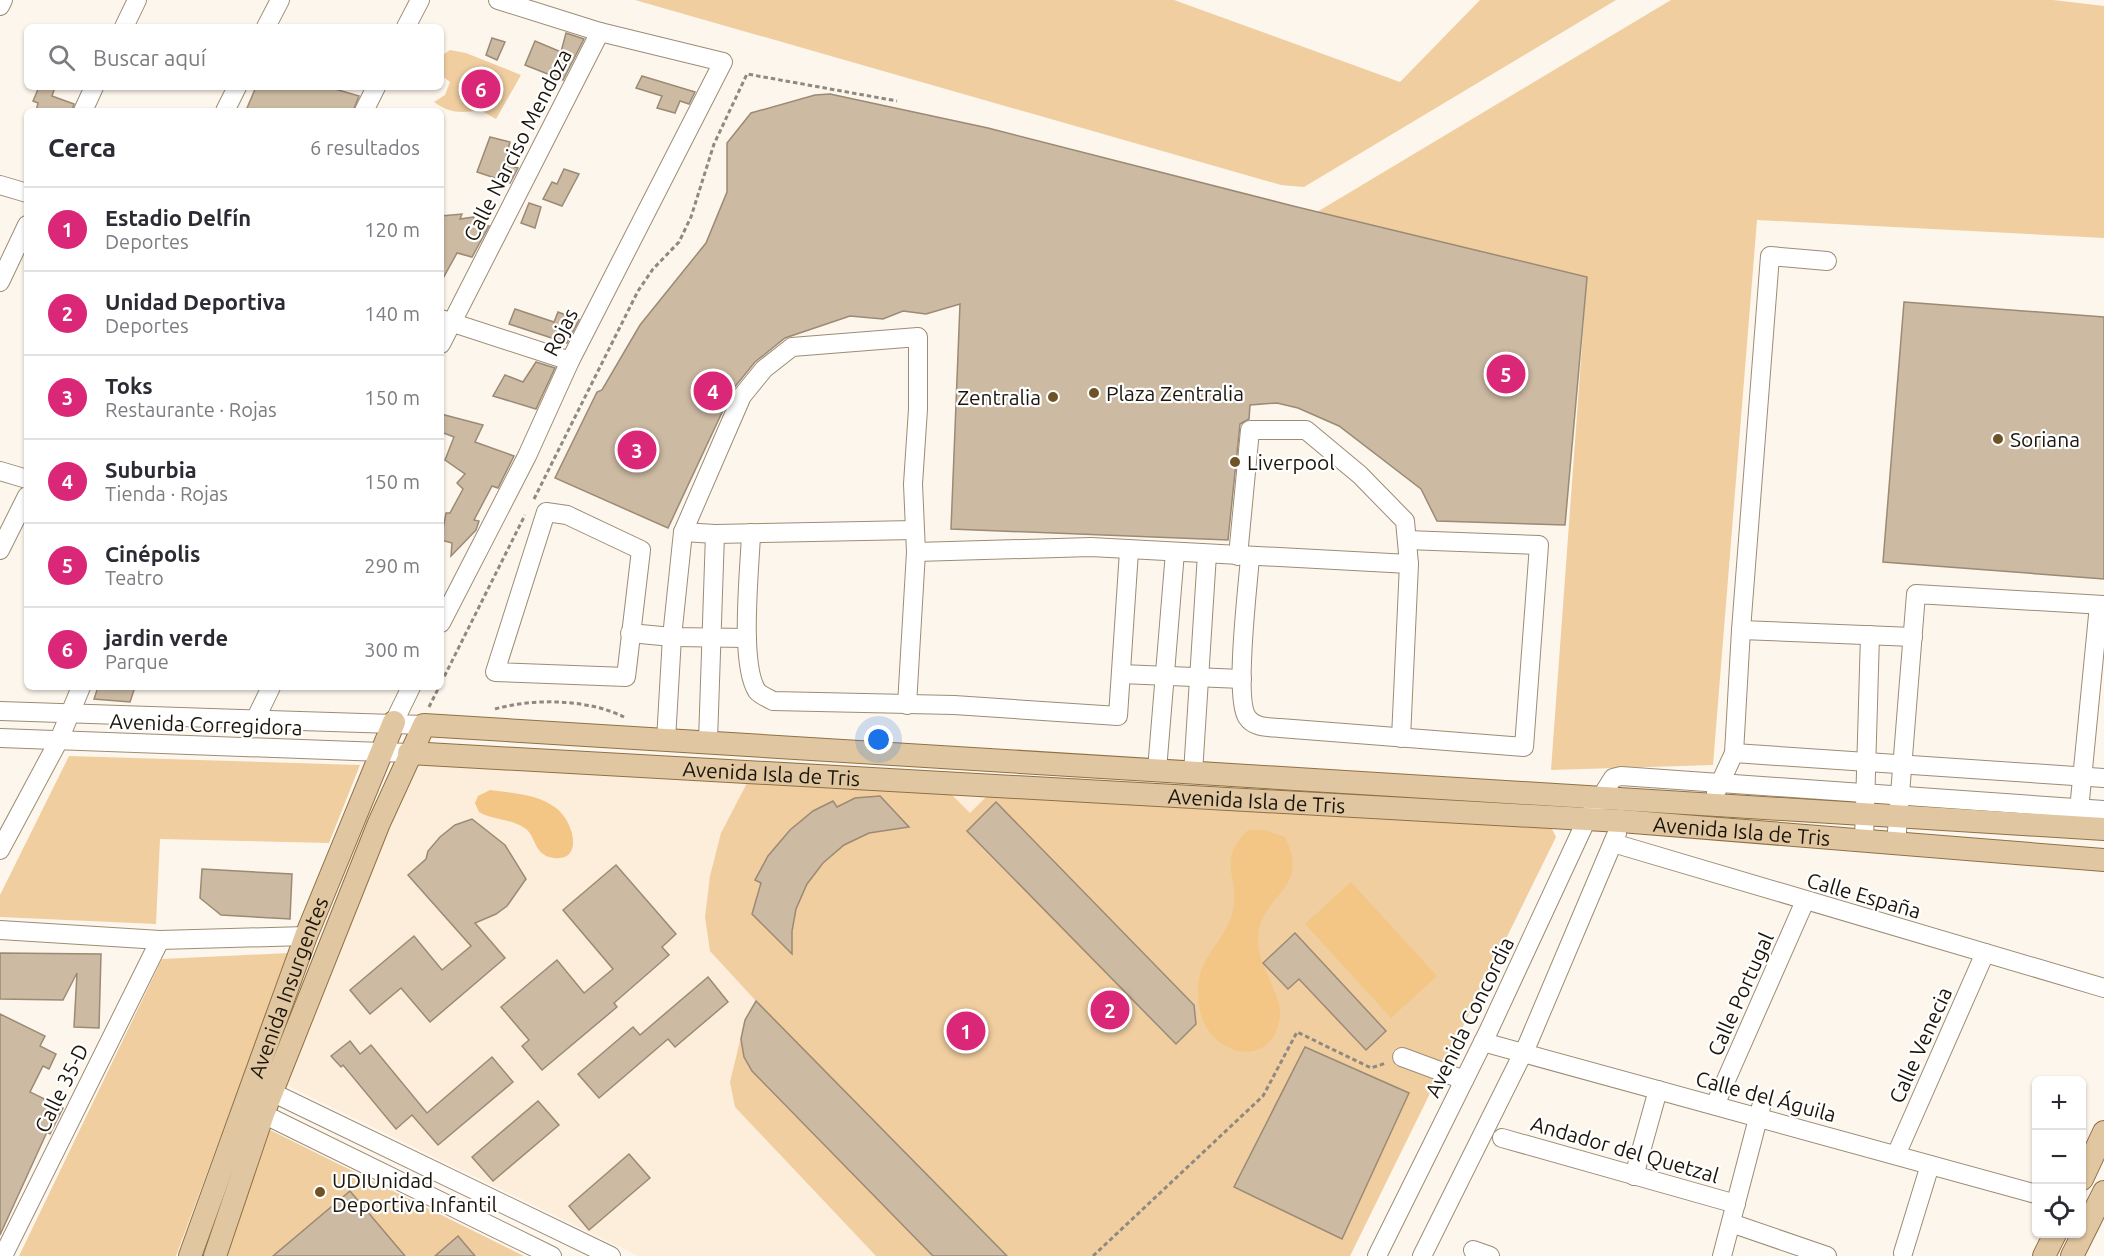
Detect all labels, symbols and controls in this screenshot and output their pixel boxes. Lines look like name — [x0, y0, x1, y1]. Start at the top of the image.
search box — [24, 24, 444, 90]
icon: search — [45, 41, 78, 74]
text: Buscar aquí — [93, 45, 206, 70]
street label: Calle Narciso Mendoza — [458, 45, 576, 245]
pin: 6 — [462, 66, 500, 112]
text: Cerca — [48, 133, 116, 162]
text: 6 resultados — [310, 136, 420, 159]
text: Estadio Delfín — [105, 205, 251, 230]
text: 1 — [62, 218, 73, 241]
text: 120 m — [364, 218, 420, 241]
text: Deportes — [105, 230, 189, 253]
text: Unidad Deportiva — [105, 289, 286, 314]
text: 2 — [62, 302, 73, 325]
text: 140 m — [364, 302, 420, 325]
street label: Rojas — [538, 304, 582, 360]
text: Deportes — [105, 314, 189, 337]
pin: 5 — [1486, 352, 1526, 397]
pin: 4 — [694, 368, 732, 414]
text: Toks — [105, 373, 153, 398]
place label: Plaza Zentralia — [1106, 381, 1244, 405]
place label: Zentralia — [957, 385, 1041, 409]
text: 3 — [62, 386, 73, 409]
text: 150 m — [364, 386, 420, 409]
marker: Plaza Zentralia — [1087, 386, 1101, 400]
marker: Zentralia — [1046, 390, 1060, 404]
text: Restaurante · Rojas — [105, 398, 277, 421]
place label: Soriana — [2010, 427, 2080, 451]
pin: 3 — [618, 428, 656, 472]
marker: Soriana — [1991, 432, 2005, 446]
place label: Liverpool — [1247, 450, 1335, 474]
marker: Liverpool — [1228, 455, 1242, 469]
text: Suburbia — [105, 457, 197, 482]
text: 4 — [62, 470, 73, 493]
text: 150 m — [364, 470, 420, 493]
text: Tienda · Rojas — [105, 482, 228, 505]
text: Cinépolis — [105, 541, 200, 566]
text: 5 — [62, 554, 73, 577]
text: 290 m — [364, 554, 420, 577]
text: Teatro — [105, 566, 164, 589]
text: jardin verde — [105, 625, 228, 650]
text: 6 — [62, 638, 73, 661]
text: 300 m — [364, 638, 420, 661]
text: Parque — [105, 650, 169, 673]
street label: Avenida Corregidora — [109, 709, 303, 739]
your location — [864, 725, 893, 754]
street label: Avenida Isla de Tris — [682, 756, 861, 790]
street label: Avenida Isla de Tris — [1167, 784, 1346, 818]
street label: Avenida Isla de Tris — [1652, 812, 1831, 850]
street label: Calle España — [1804, 867, 1924, 923]
street label: Avenida Insurgentes — [244, 893, 333, 1081]
street label: Calle Portugal — [1702, 929, 1778, 1059]
street label: Avenida Concordia — [1420, 933, 1518, 1101]
street label: Calle Venecia — [1884, 983, 1956, 1107]
pin: 2 — [1090, 988, 1130, 1032]
pin: 1 — [946, 1008, 986, 1054]
street label: Calle 35-D — [29, 1040, 93, 1136]
street label: Calle del Águila — [1693, 1066, 1839, 1126]
map controls — [2032, 1076, 2086, 1238]
button: + — [2032, 1076, 2086, 1130]
street label: Andador del Quetzal — [1528, 1111, 1722, 1187]
button: − — [2032, 1130, 2086, 1184]
place label: UDIUnidad Deportiva Infantil — [332, 1168, 497, 1216]
button: locate — [2032, 1184, 2086, 1238]
marker: UDIUnidad Deportiva Infantil — [313, 1185, 327, 1199]

